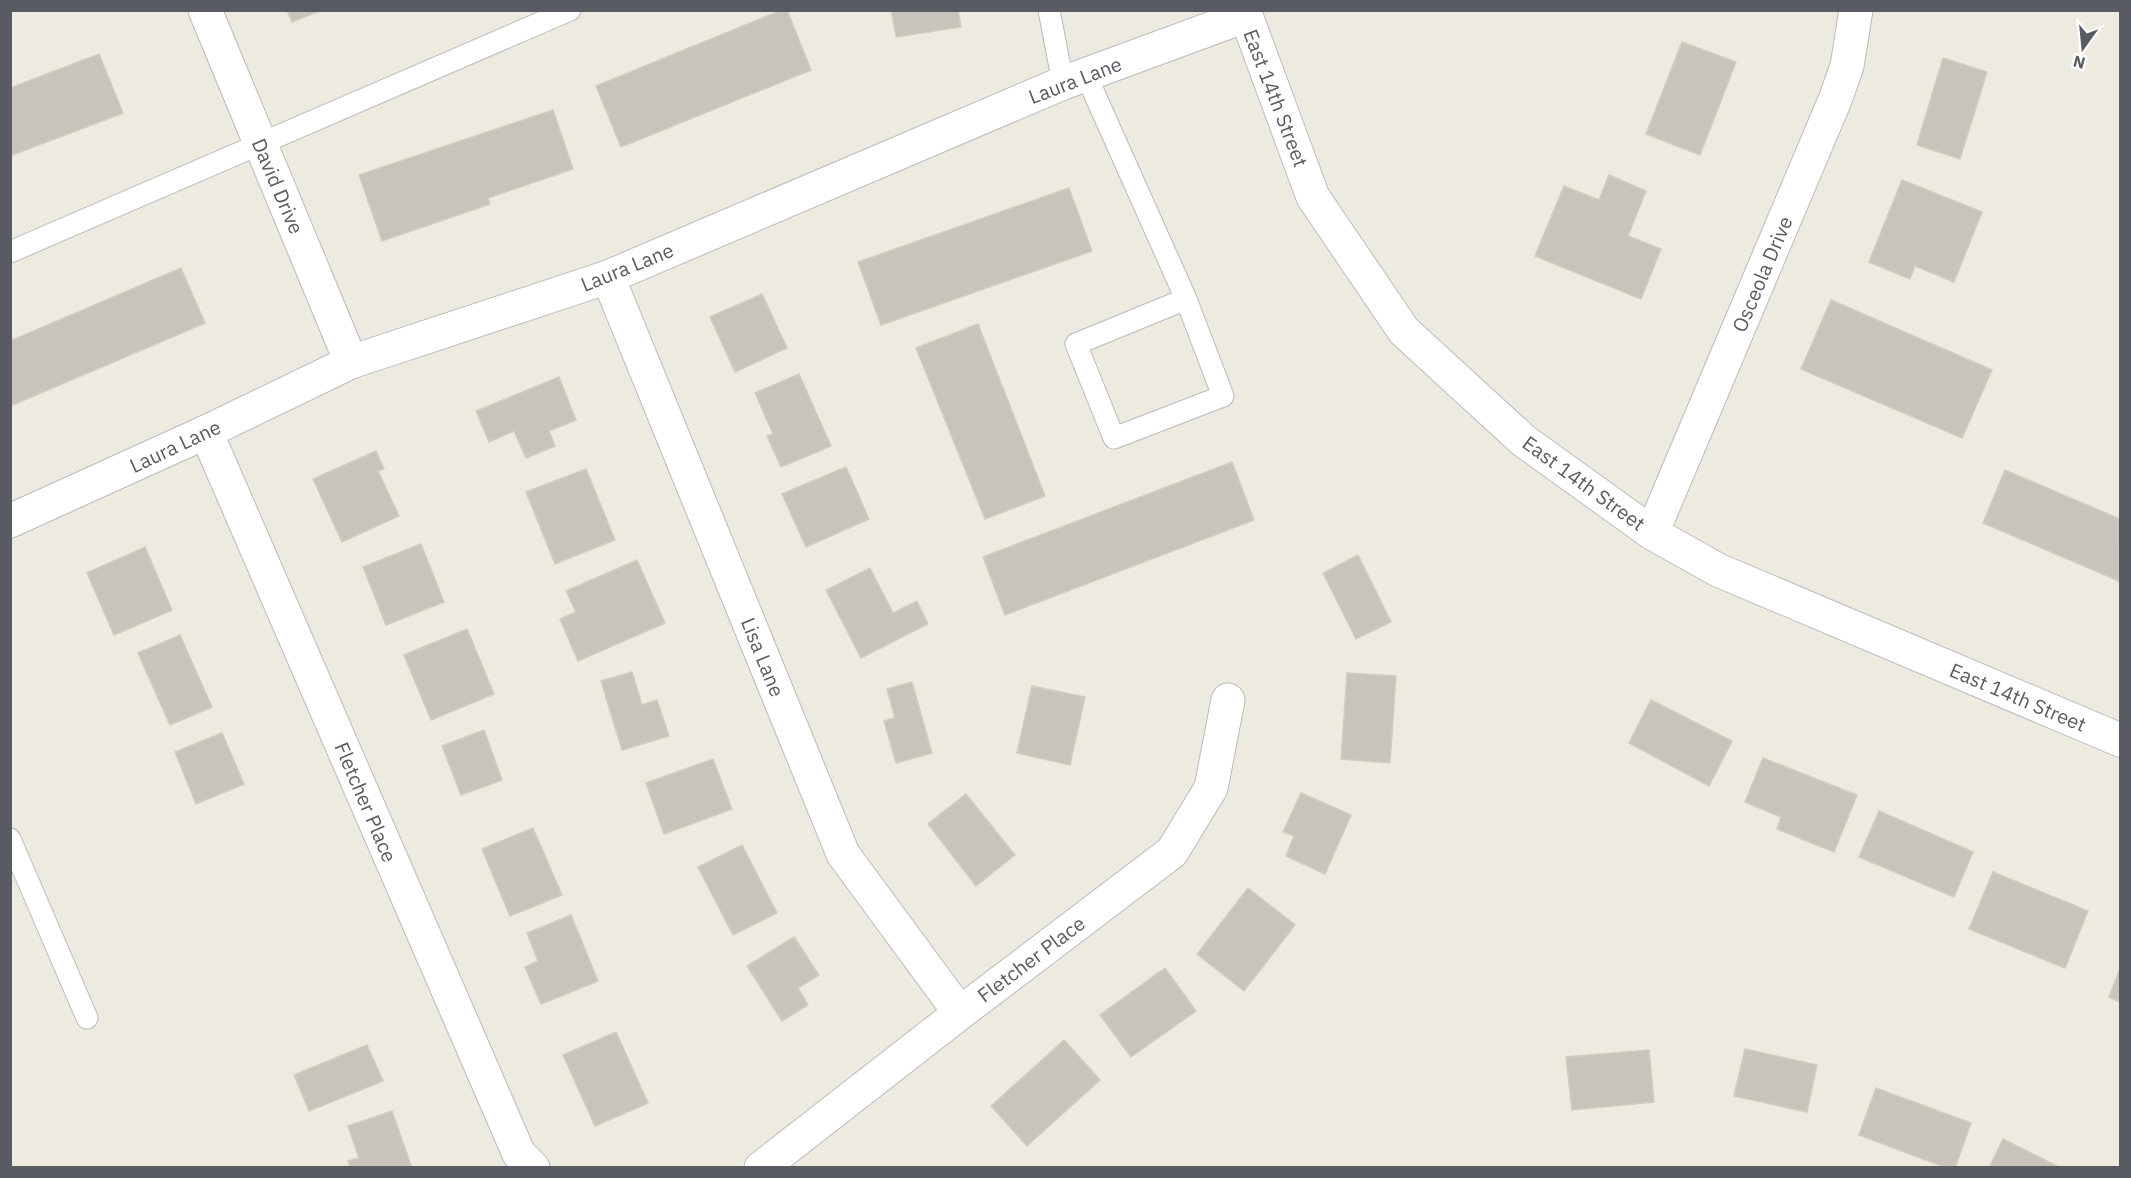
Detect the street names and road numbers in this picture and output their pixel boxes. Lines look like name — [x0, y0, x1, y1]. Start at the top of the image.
street label: East 14th Street — [1237, 25, 1315, 171]
street label: Laura Lane — [1025, 50, 1125, 110]
street label: David Drive — [246, 134, 310, 238]
street label: Osceola Drive — [1725, 212, 1799, 336]
street label: Laura Lane — [577, 236, 677, 298]
street label: Laura Lane — [125, 413, 225, 479]
street label: East 14th Street — [1517, 429, 1651, 537]
street label: Lisa Lane — [735, 613, 791, 701]
street label: East 14th Street — [1946, 656, 2090, 738]
street label: Fletcher Place — [329, 738, 403, 866]
street label: Fletcher Place — [972, 910, 1090, 1008]

